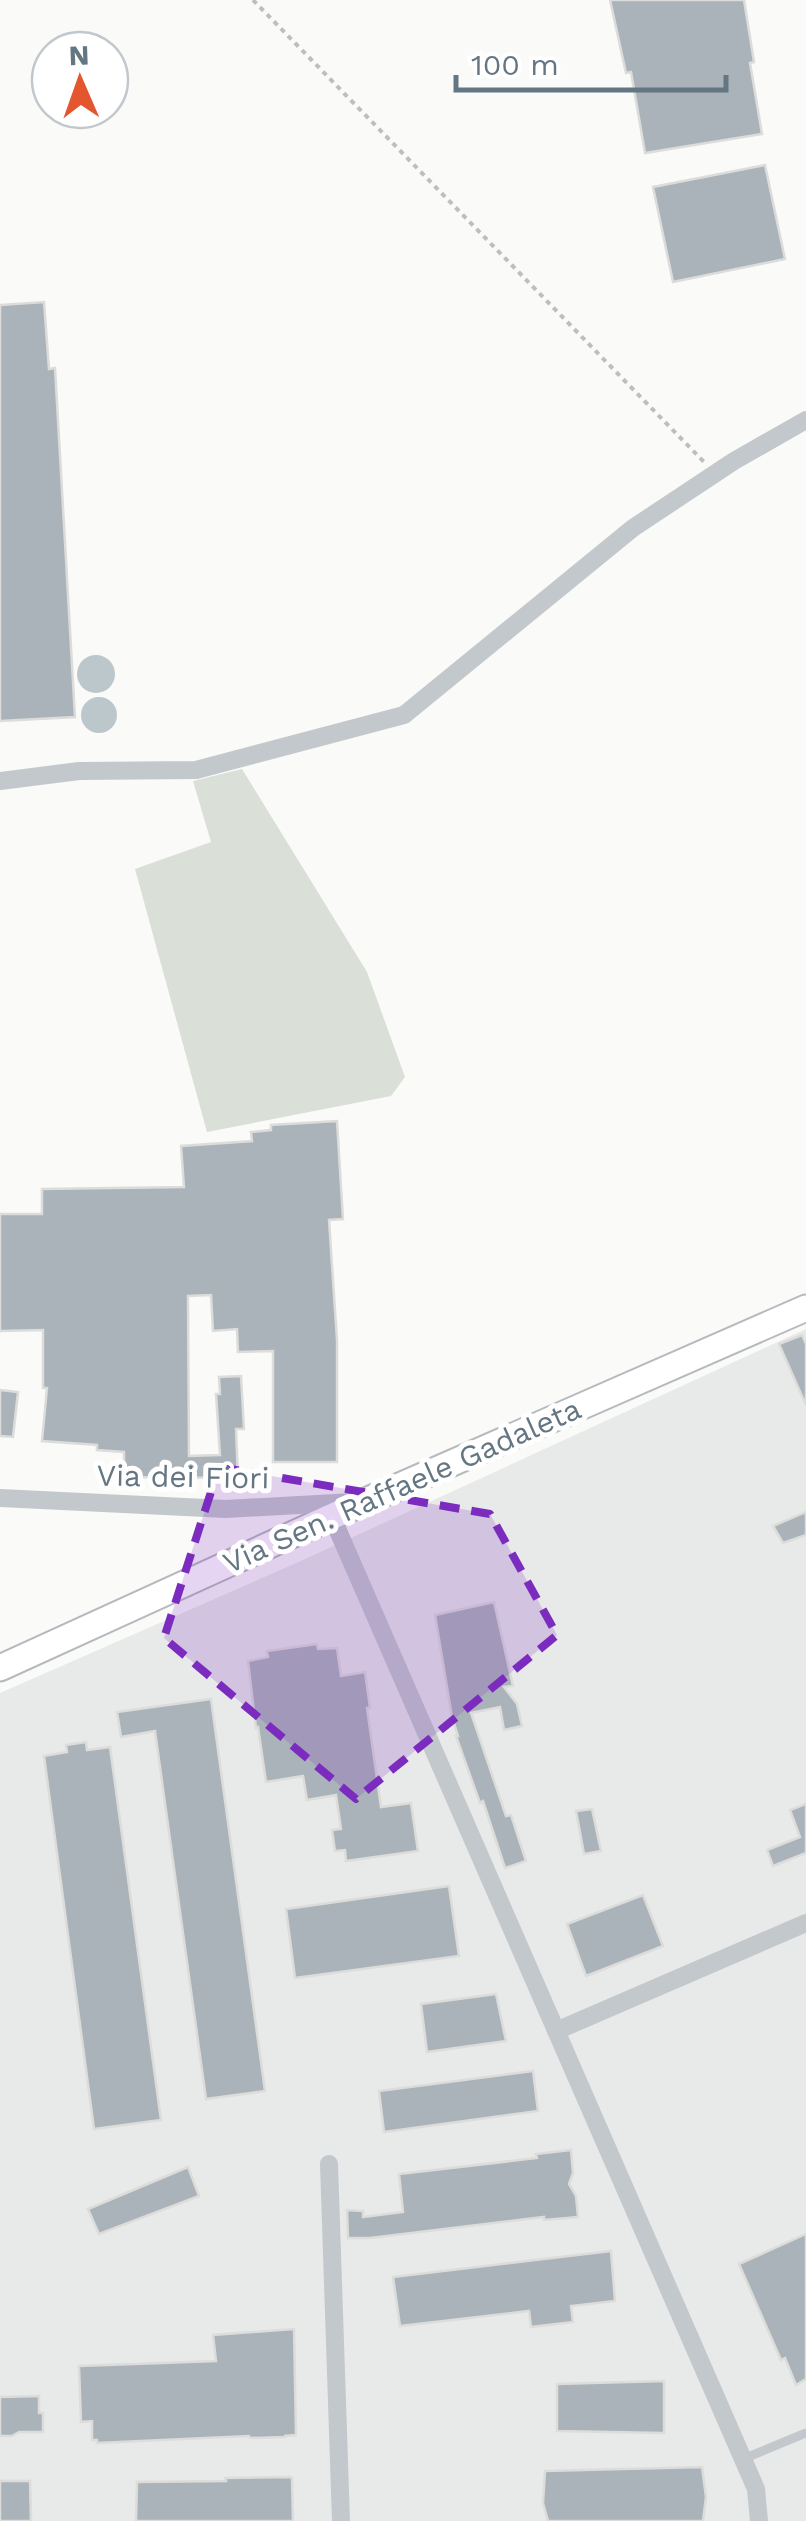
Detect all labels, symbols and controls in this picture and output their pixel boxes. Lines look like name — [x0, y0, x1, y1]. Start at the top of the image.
north arrow — [30, 30, 130, 130]
scale bar — [456, 30, 726, 92]
text: N — [68, 39, 90, 72]
text: 100 m — [471, 47, 559, 82]
street label: Via Sen. Raffaele Gadaleta — [218, 1391, 586, 1580]
street label: Via dei Fiori — [96, 1457, 270, 1496]

